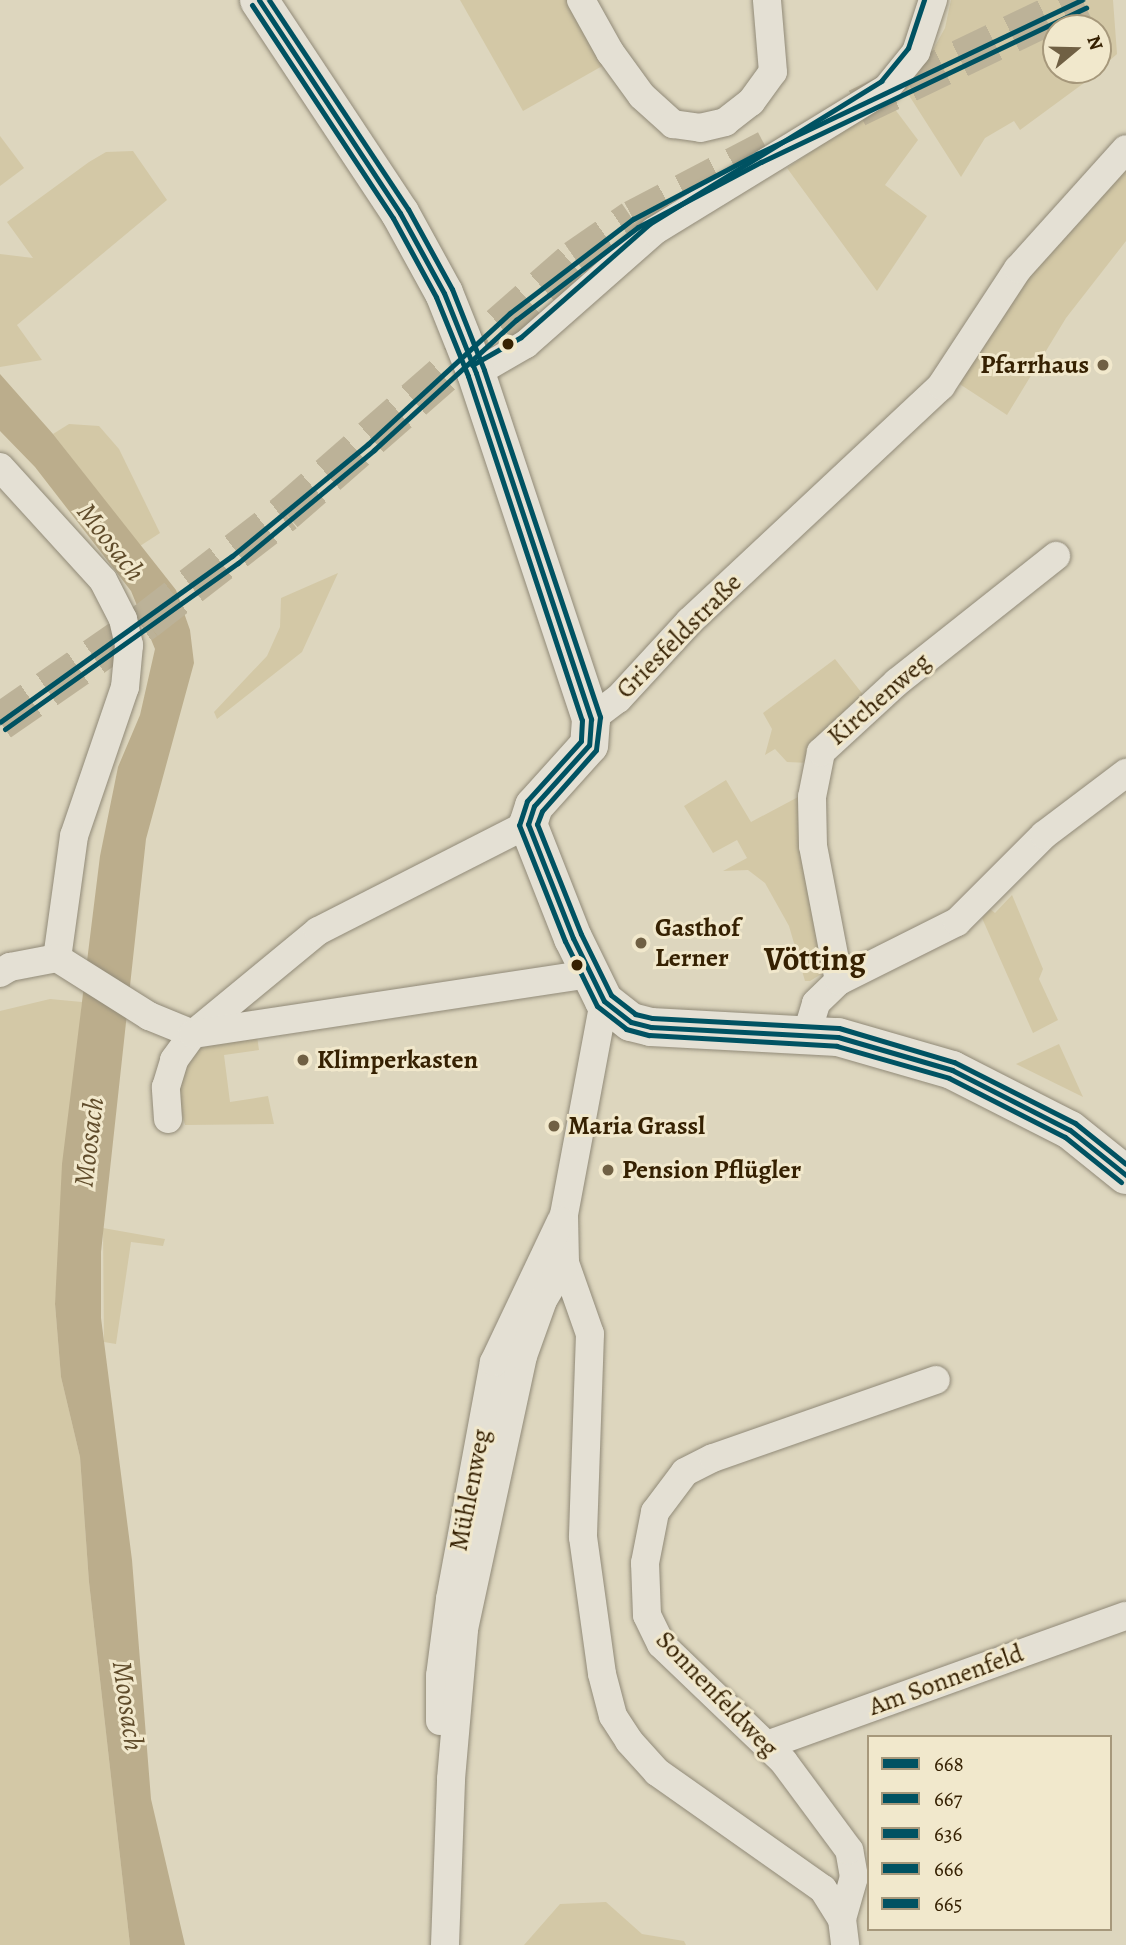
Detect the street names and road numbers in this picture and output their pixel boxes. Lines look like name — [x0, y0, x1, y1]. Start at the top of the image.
street label: Griesfeldstraße — [610, 567, 748, 705]
street label: Kirchenweg — [821, 646, 937, 752]
street label: Mühlenweg — [443, 1426, 497, 1554]
street label: Sonnenfeldweg — [649, 1625, 785, 1763]
street label: Am Sonnenfeld — [864, 1638, 1028, 1722]

